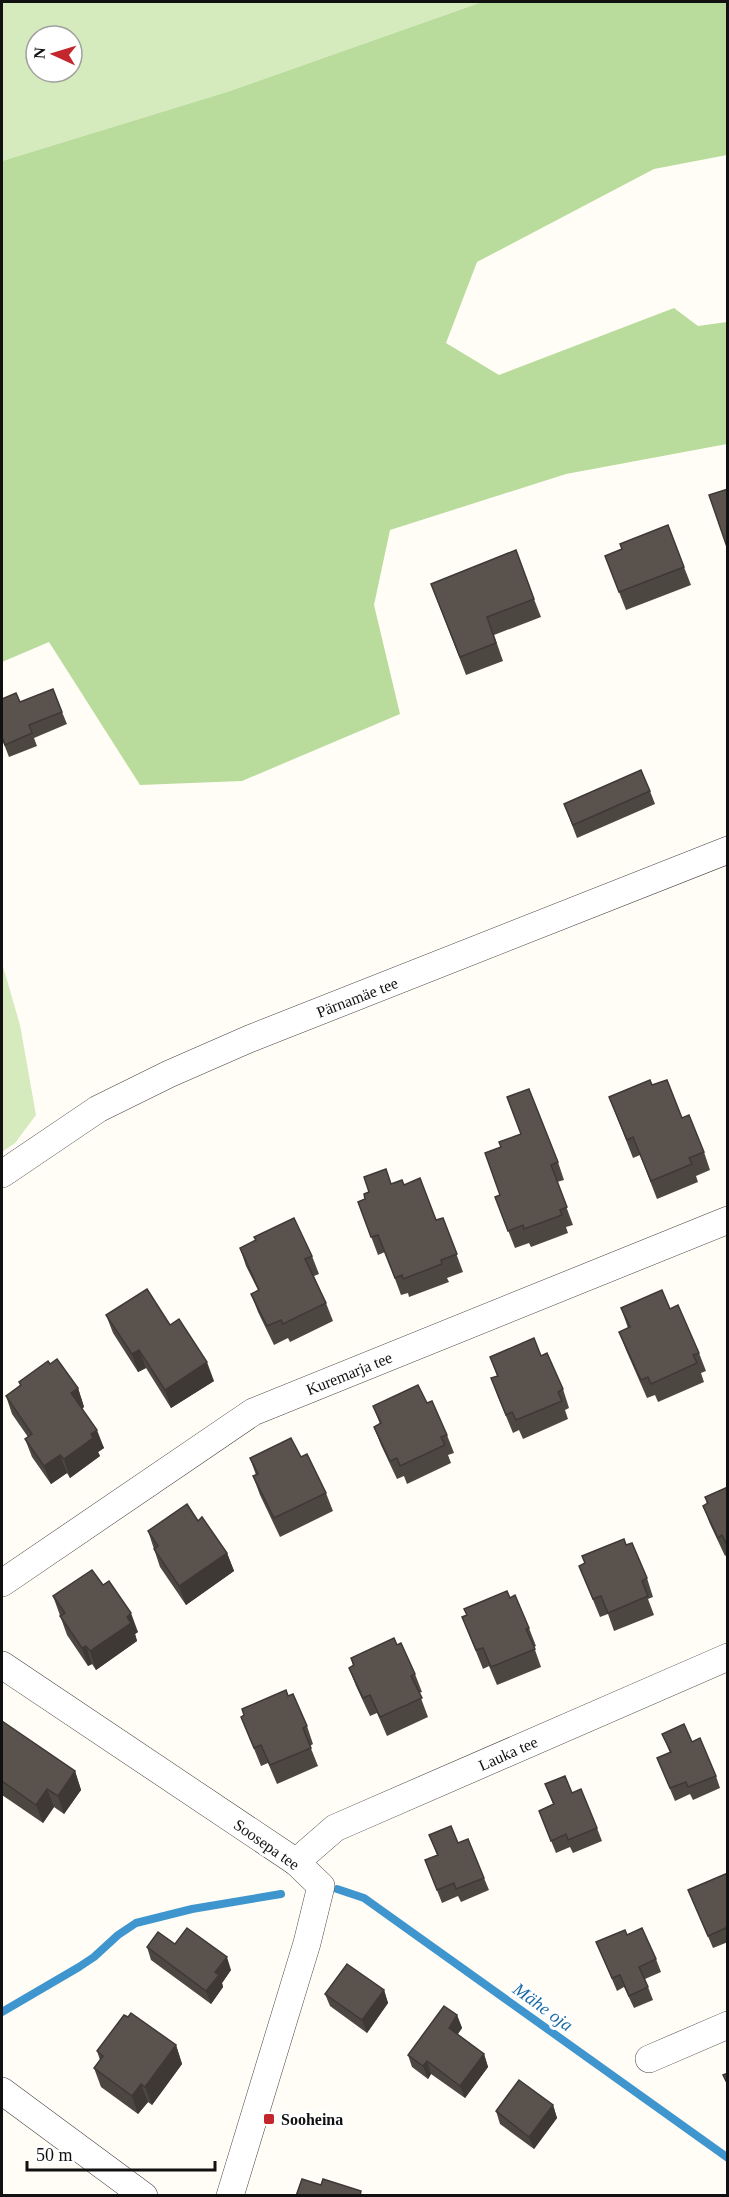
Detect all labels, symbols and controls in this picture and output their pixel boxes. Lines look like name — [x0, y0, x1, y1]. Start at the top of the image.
north arrow — [24, 24, 84, 84]
text: N — [31, 46, 48, 59]
street label: Pärnamäe tee — [314, 974, 400, 1021]
street label: Kuremarja tee — [304, 1349, 395, 1399]
street label: Lauka tee — [476, 1733, 540, 1774]
street label: Soosepa tee — [230, 1816, 303, 1874]
water label: Mähe oja — [509, 1978, 577, 2035]
place label: Sooheina — [281, 2111, 343, 2128]
marker: Sooheina — [262, 2112, 276, 2126]
scale bar — [27, 2134, 214, 2172]
text: 50 m — [36, 2145, 73, 2165]

